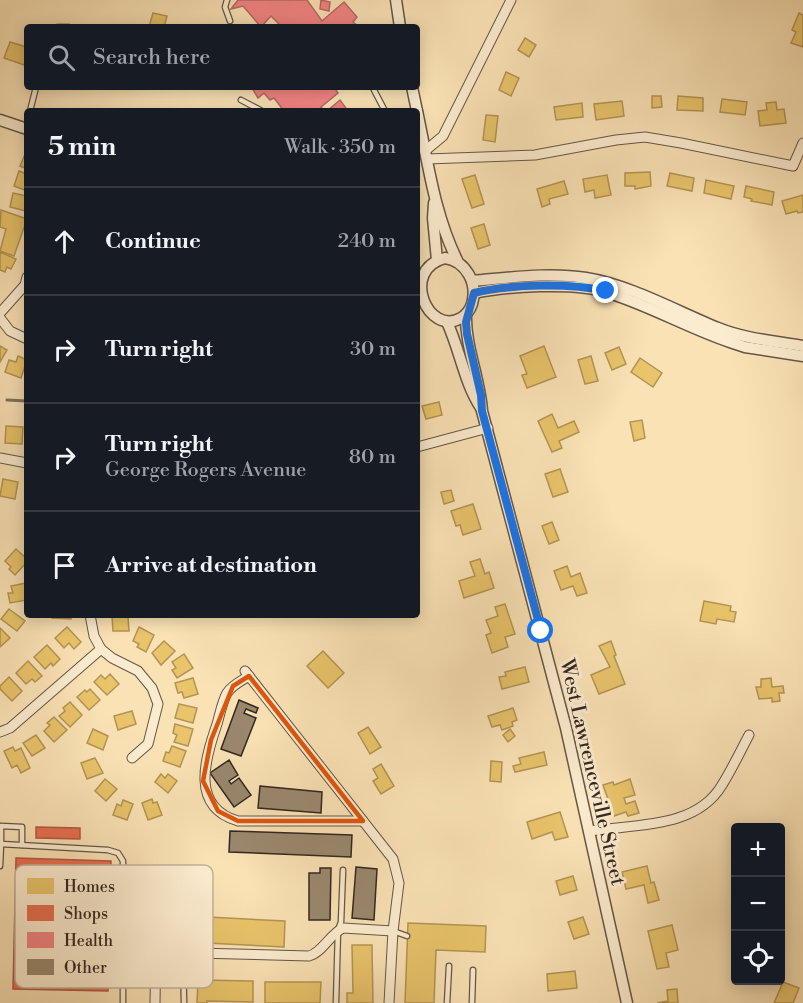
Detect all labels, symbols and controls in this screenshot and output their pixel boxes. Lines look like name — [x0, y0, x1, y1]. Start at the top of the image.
search box — [24, 24, 420, 90]
icon: search — [45, 41, 78, 74]
text: Search here — [93, 44, 210, 71]
text: 5 min — [48, 131, 116, 163]
text: Walk · 350 m — [284, 135, 396, 160]
icon: ahead — [48, 225, 81, 258]
text: Continue — [105, 228, 201, 255]
text: 240 m — [338, 229, 396, 254]
route end — [592, 277, 618, 303]
icon: right — [48, 333, 81, 366]
text: Turn right — [105, 336, 213, 363]
text: 30 m — [350, 337, 396, 362]
text: Turn right — [105, 431, 213, 458]
icon: right — [48, 441, 81, 474]
text: 80 m — [349, 445, 396, 470]
text: George Rogers Avenue — [105, 458, 306, 483]
icon: arrive — [48, 549, 81, 582]
text: Arrive at destination — [105, 552, 317, 579]
route start — [527, 617, 553, 643]
street label: West Lawrenceville Street — [553, 656, 630, 888]
map controls — [731, 823, 785, 985]
button: + — [731, 823, 785, 877]
legend — [15, 865, 213, 988]
text: Homes — [64, 877, 115, 897]
button: − — [731, 877, 785, 931]
text: Shops — [64, 904, 108, 924]
text: Health — [64, 931, 114, 951]
button: locate — [731, 931, 785, 985]
text: Other — [64, 958, 107, 978]

